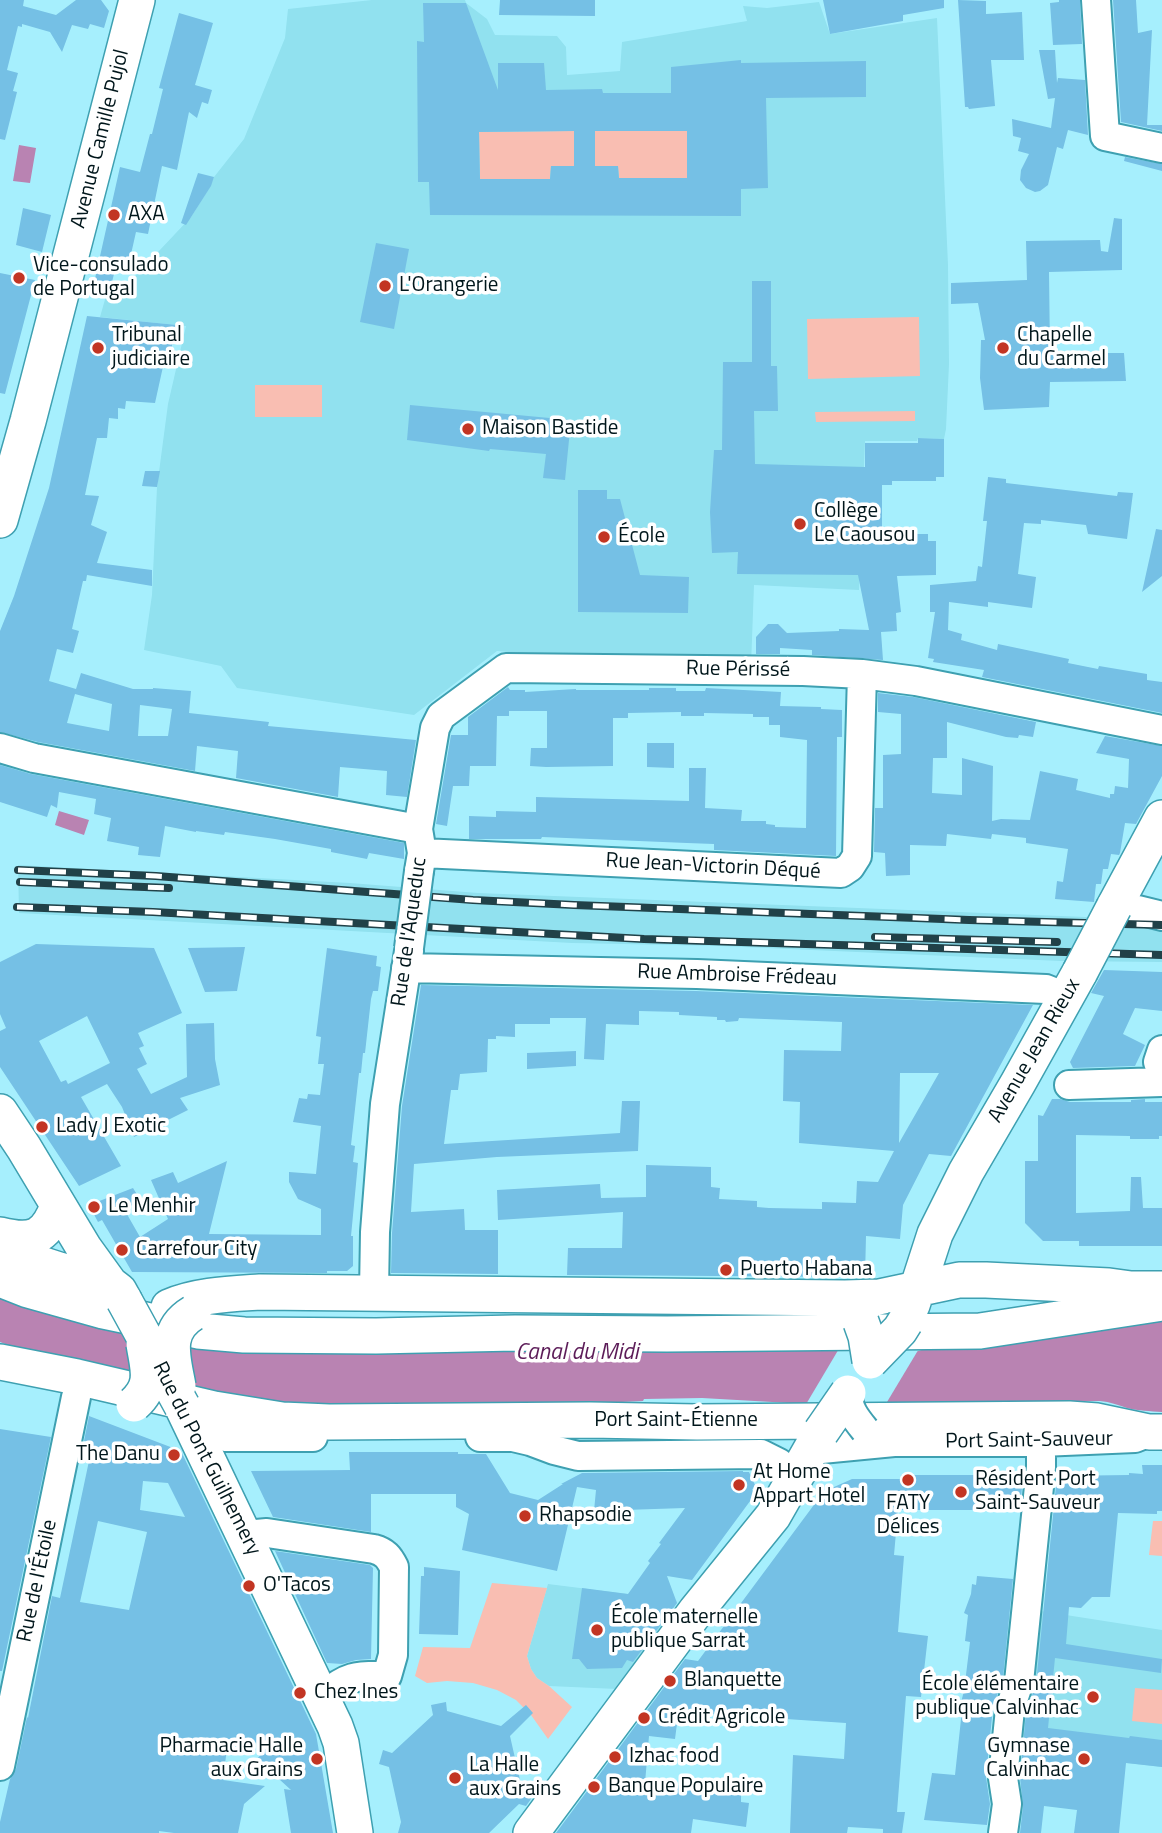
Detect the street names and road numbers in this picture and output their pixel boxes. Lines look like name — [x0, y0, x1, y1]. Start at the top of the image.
street label: Avenue Camille Pujol — [67, 47, 135, 231]
street label: Rue Périssé — [686, 656, 790, 684]
street label: Rue Jean-Victorin Déqué — [605, 849, 821, 885]
street label: Rue de l'Aqueduc — [387, 856, 433, 1008]
street label: Rue Ambroise Frédeau — [637, 960, 837, 992]
street label: Avenue Jean Rieux — [984, 975, 1086, 1127]
street label: Rue du Pont Guilhemery — [146, 1358, 266, 1560]
street label: Port Saint-Étienne — [594, 1408, 758, 1434]
street label: Port Saint-Sauveur — [945, 1427, 1113, 1455]
street label: Rue de l'Étoile — [13, 1517, 63, 1645]

